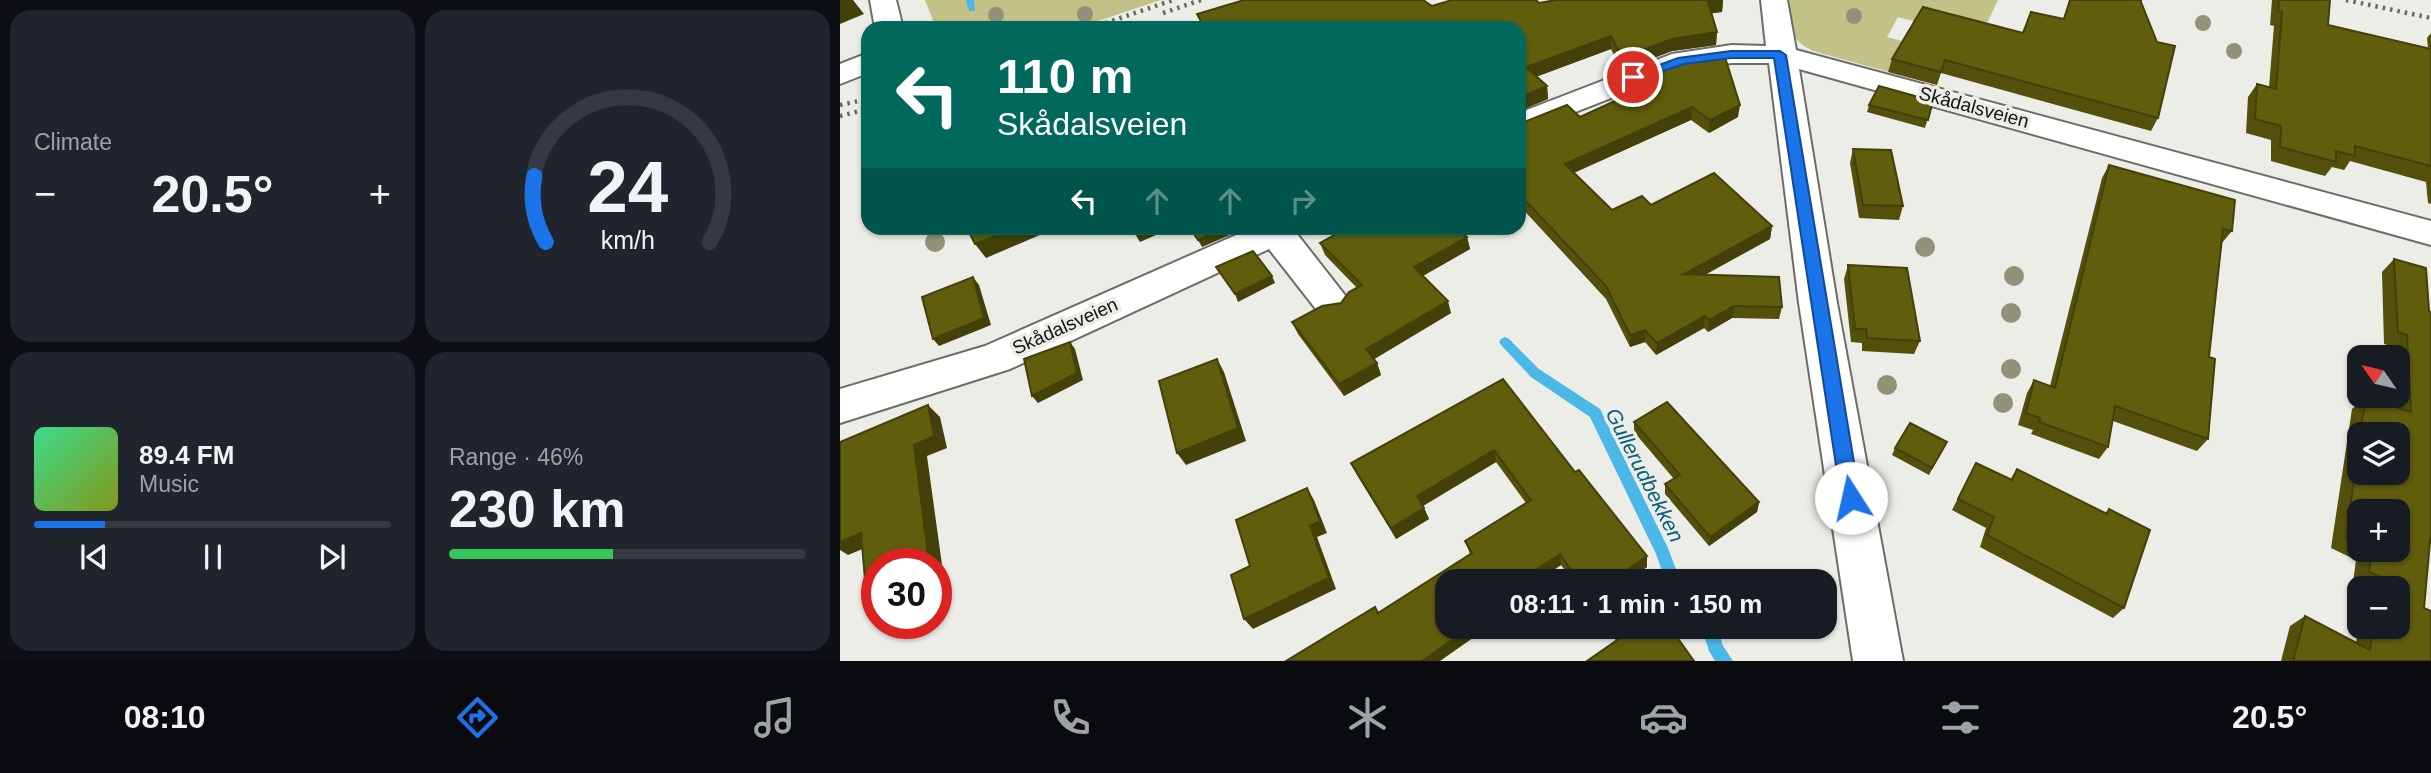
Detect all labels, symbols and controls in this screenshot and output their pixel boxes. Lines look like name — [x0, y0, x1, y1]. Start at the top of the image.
pin — [1603, 47, 1663, 107]
icon: left — [882, 49, 973, 140]
text: 110 m — [997, 49, 1133, 103]
icon: arrive — [1614, 58, 1652, 96]
street label: Skådalsveien — [1917, 82, 2031, 132]
text: Skådalsveien — [997, 106, 1187, 142]
text: Climate — [34, 129, 112, 155]
text: 24 — [587, 146, 668, 227]
text: 20.5° — [151, 165, 274, 223]
text: − — [34, 173, 56, 215]
text: + — [369, 173, 391, 215]
icon: left — [1065, 182, 1103, 220]
icon: ahead — [1138, 182, 1176, 220]
icon: ahead — [1211, 182, 1249, 220]
icon: right — [1284, 182, 1322, 220]
text: km/h — [600, 226, 655, 254]
street label: Skådalsveien — [1009, 293, 1121, 359]
north arrow — [2347, 345, 2410, 408]
map controls — [2347, 345, 2410, 639]
water label: Gullerudbekken — [1601, 404, 1689, 546]
button: layers — [2347, 422, 2410, 485]
text: 89.4 FM — [139, 440, 234, 470]
text: Range · 46% — [449, 444, 583, 470]
position arrow — [1814, 461, 1888, 535]
text: Music — [139, 471, 199, 497]
text: 230 km — [449, 480, 625, 538]
button: + — [2347, 499, 2410, 562]
icon: previous — [75, 538, 113, 576]
icon: pause — [194, 538, 232, 576]
icon: next — [313, 538, 351, 576]
speed limit sign: 30 — [861, 548, 952, 639]
button: − — [2347, 576, 2410, 639]
text: 08:11 · 1 min · 150 m — [1510, 589, 1762, 619]
icon: directions — [453, 693, 502, 742]
icon: music — [750, 693, 799, 742]
icon: phone — [1046, 693, 1095, 742]
icon: climate — [1343, 693, 1392, 742]
icon: car — [1639, 693, 1688, 742]
icon: filters — [1936, 693, 1985, 742]
text: 08:10 — [124, 699, 206, 735]
text: 20.5° — [2232, 699, 2307, 735]

